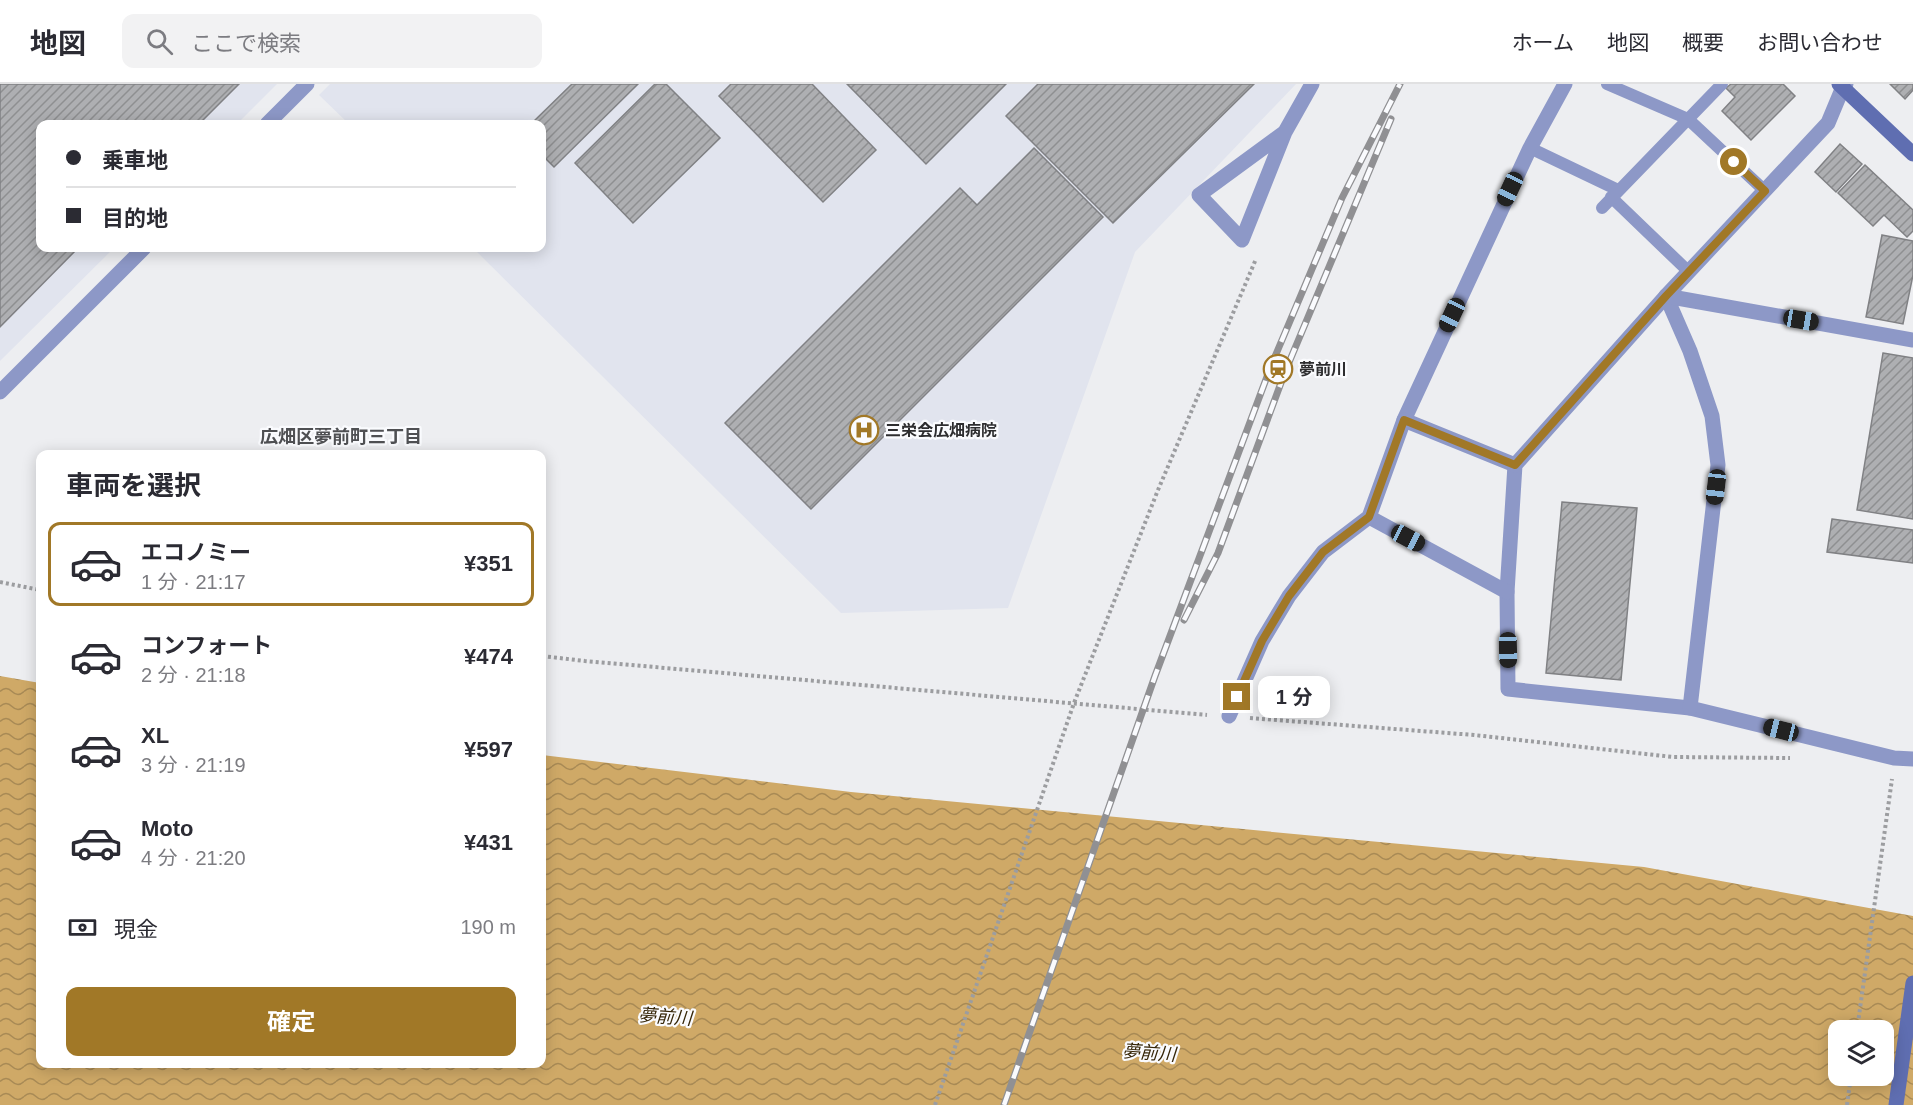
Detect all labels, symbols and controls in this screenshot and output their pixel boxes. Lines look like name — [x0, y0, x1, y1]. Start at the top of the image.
search box — [122, 14, 542, 68]
icon: search — [143, 25, 176, 58]
text: 地図 — [30, 28, 86, 59]
text: ここで検索 — [191, 31, 301, 56]
text: ホーム — [1512, 31, 1574, 54]
text: 地図 — [1607, 31, 1649, 54]
text: 概要 — [1682, 31, 1724, 54]
text: お問い合わせ — [1757, 31, 1883, 54]
text: 乗車地 — [102, 148, 168, 173]
route start — [1720, 148, 1747, 175]
car — [1494, 169, 1526, 209]
text: 目的地 — [102, 206, 168, 231]
car — [1436, 295, 1468, 335]
car — [1782, 308, 1820, 332]
station icon: 夢前川 — [1262, 353, 1294, 385]
place label: 夢前川 — [1299, 361, 1347, 378]
hospital icon: 三栄会広畑病院 — [848, 414, 880, 446]
place label: 三栄会広畑病院 — [885, 422, 997, 439]
district label: 広畑区夢前町三丁目 — [260, 427, 422, 447]
car — [1705, 468, 1727, 506]
text: 車両を選択 — [66, 471, 201, 501]
car — [1388, 522, 1428, 554]
icon: car — [69, 537, 123, 591]
text: エコノミー — [141, 540, 251, 565]
text: ¥351 — [464, 551, 513, 576]
text: 1 分 · 21:17 — [141, 571, 246, 593]
icon: car — [69, 630, 123, 684]
car — [1499, 632, 1517, 668]
text: コンフォート — [141, 633, 272, 658]
text: ¥474 — [464, 644, 513, 669]
text: 2 分 · 21:18 — [141, 664, 246, 686]
callout: 1 分 — [1258, 676, 1330, 718]
route end — [1223, 683, 1250, 710]
text: 1 分 — [1276, 686, 1312, 708]
car — [1761, 717, 1801, 743]
icon: car — [69, 723, 123, 777]
text: XL — [141, 723, 169, 748]
text: ¥597 — [464, 737, 513, 762]
text: 3 分 · 21:19 — [141, 754, 246, 776]
icon: car — [69, 816, 123, 870]
text: Moto — [141, 816, 194, 841]
text: ¥431 — [464, 830, 513, 855]
text: 4 分 · 21:20 — [141, 847, 246, 869]
icon: cash — [66, 911, 99, 944]
text: 190 m — [460, 916, 516, 938]
text: 現金 — [114, 917, 158, 942]
button: 確定 — [66, 987, 516, 1056]
water label: 夢前川 — [637, 1005, 695, 1029]
map controls — [1828, 1020, 1894, 1086]
button: layers — [1828, 1020, 1894, 1086]
water label: 夢前川 — [1121, 1041, 1179, 1065]

